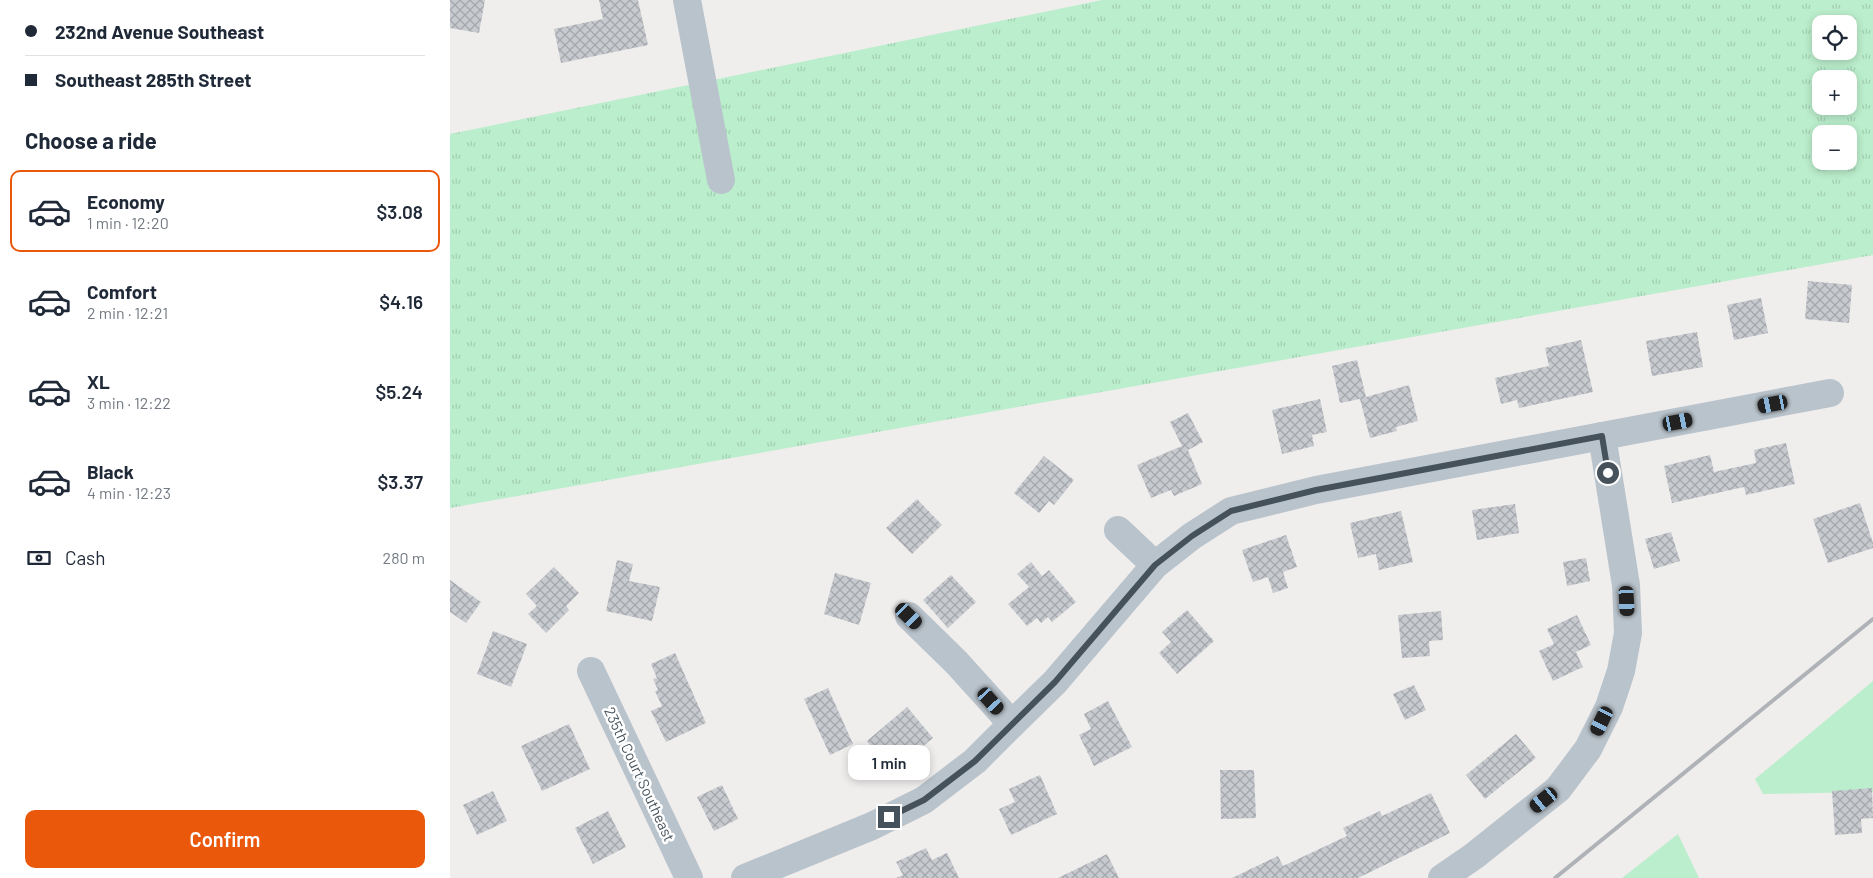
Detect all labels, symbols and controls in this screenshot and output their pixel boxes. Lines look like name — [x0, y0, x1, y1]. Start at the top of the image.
map controls — [1812, 15, 1857, 170]
button: locate — [1812, 15, 1857, 60]
text: 232nd Avenue Southeast — [55, 20, 264, 43]
text: Southeast 285th Street — [55, 68, 252, 91]
button: + — [1812, 70, 1857, 115]
button: − — [1812, 125, 1857, 170]
text: Choose a ride — [25, 127, 157, 153]
icon: car — [27, 189, 72, 234]
text: Economy — [87, 190, 165, 213]
text: $3.08 — [377, 200, 423, 223]
text: 1 min · 12:20 — [87, 213, 169, 232]
icon: car — [27, 279, 72, 324]
text: Comfort — [87, 280, 157, 303]
text: $4.16 — [379, 290, 423, 313]
text: 2 min · 12:21 — [87, 303, 168, 322]
icon: car — [27, 369, 72, 414]
text: XL — [87, 370, 110, 393]
text: $5.24 — [375, 380, 423, 403]
text: 3 min · 12:22 — [87, 393, 171, 412]
car — [1756, 394, 1789, 414]
car — [1661, 412, 1694, 432]
icon: car — [27, 459, 72, 504]
text: Black — [87, 460, 134, 483]
route start — [1597, 462, 1619, 484]
text: $3.37 — [378, 470, 423, 493]
text: 4 min · 12:23 — [87, 483, 171, 502]
icon: cash — [25, 544, 53, 572]
text: Cash — [65, 546, 106, 569]
text: 280 m — [383, 548, 425, 567]
car — [1618, 586, 1635, 616]
car — [893, 600, 925, 632]
car — [975, 685, 1006, 717]
street label: 235th Court Southeast — [601, 704, 679, 844]
car — [1588, 704, 1615, 738]
callout: 1 min — [848, 744, 930, 780]
text: 1 min — [872, 753, 906, 772]
car — [1527, 785, 1560, 815]
route end — [878, 806, 900, 828]
button: Confirm — [25, 810, 425, 868]

